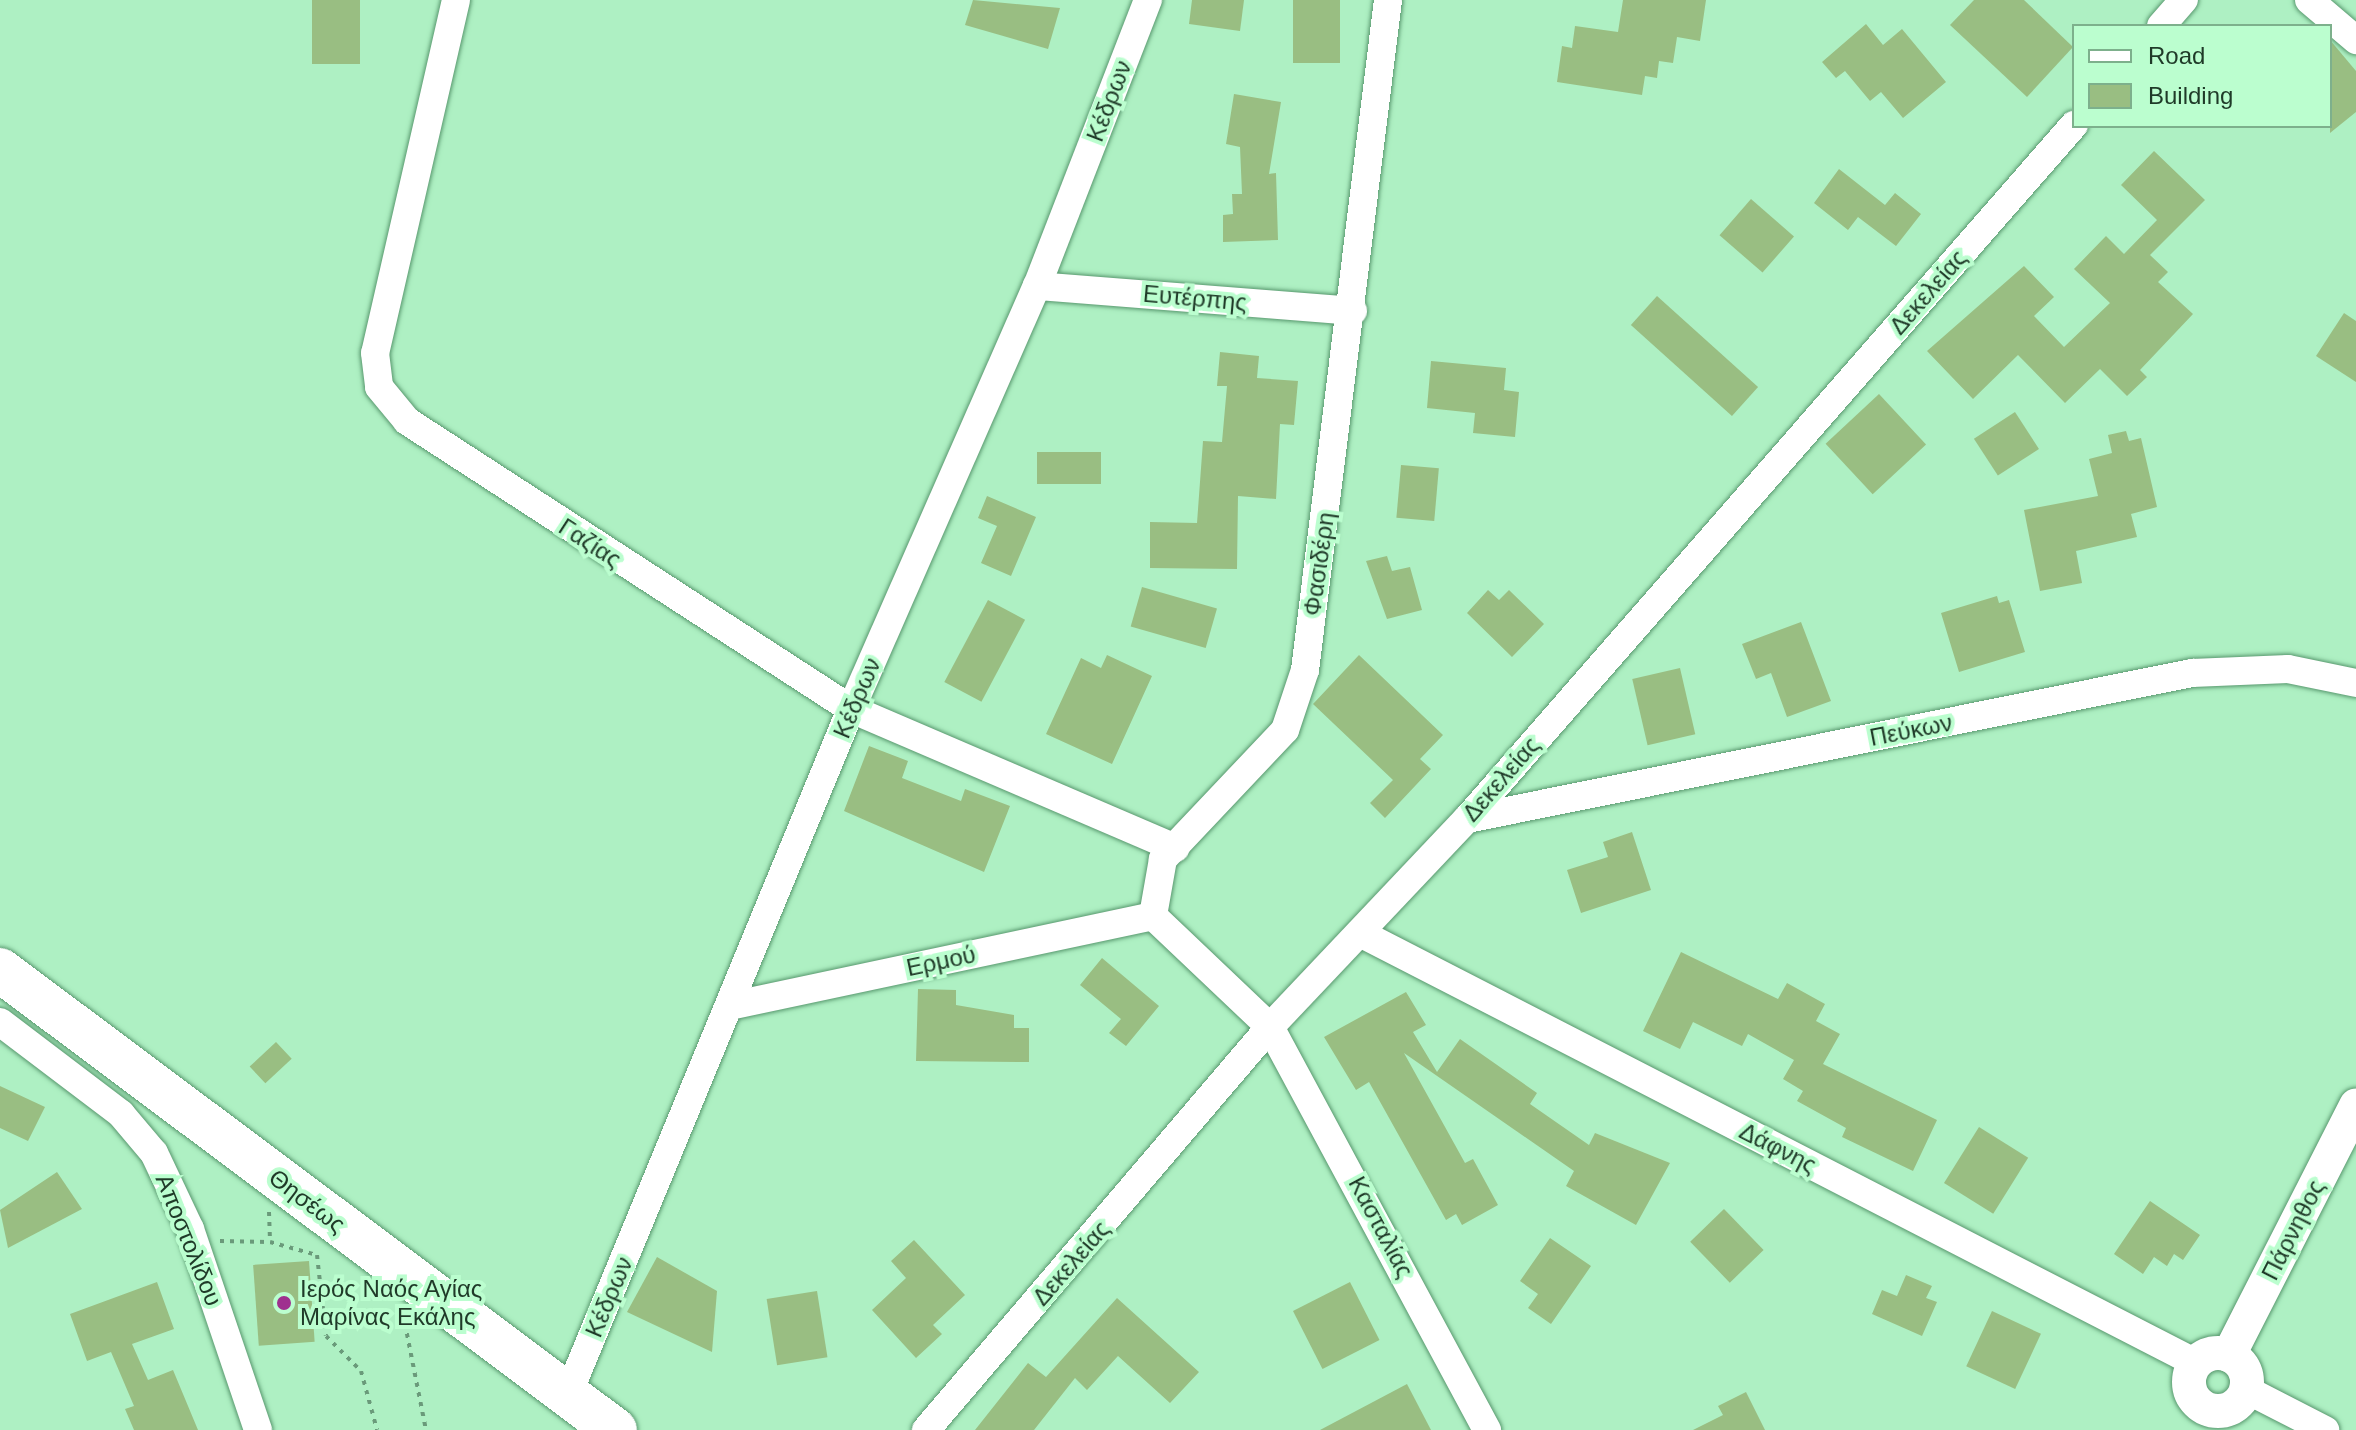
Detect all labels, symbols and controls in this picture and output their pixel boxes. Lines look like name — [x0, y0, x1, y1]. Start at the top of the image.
legend — [2072, 24, 2332, 128]
text: Road — [2148, 42, 2205, 69]
street label: Κέδρων — [1080, 56, 1138, 146]
text: Building — [2148, 82, 2233, 109]
street label: Δεκελείας — [1883, 244, 1973, 340]
street label: Ευτέρπης — [1142, 279, 1248, 317]
street label: Φασιδέρη — [1297, 510, 1341, 618]
street label: Γαζίας — [553, 512, 627, 574]
street label: Κέδρων — [827, 654, 887, 742]
street label: Πεύκων — [1867, 708, 1955, 752]
street label: Δεκελείας — [1456, 731, 1546, 827]
street label: Ερμού — [904, 940, 978, 982]
street label: Δάφνης — [1735, 1116, 1821, 1180]
street label: Θησέως — [263, 1163, 351, 1239]
street label: Αποστολίδου — [150, 1170, 228, 1310]
street label: Κασταλίας — [1342, 1172, 1420, 1282]
street label: Πάρνηθος — [2256, 1175, 2330, 1285]
street label: Δεκελείας — [1026, 1215, 1116, 1311]
street label: Κέδρων — [579, 1253, 639, 1341]
place label: Ιερός Ναός Αγίας Μαρίνας Εκάλης — [300, 1275, 484, 1331]
marker: Ιερός Ναός Αγίας Μαρίνας Εκάλης — [275, 1294, 293, 1312]

